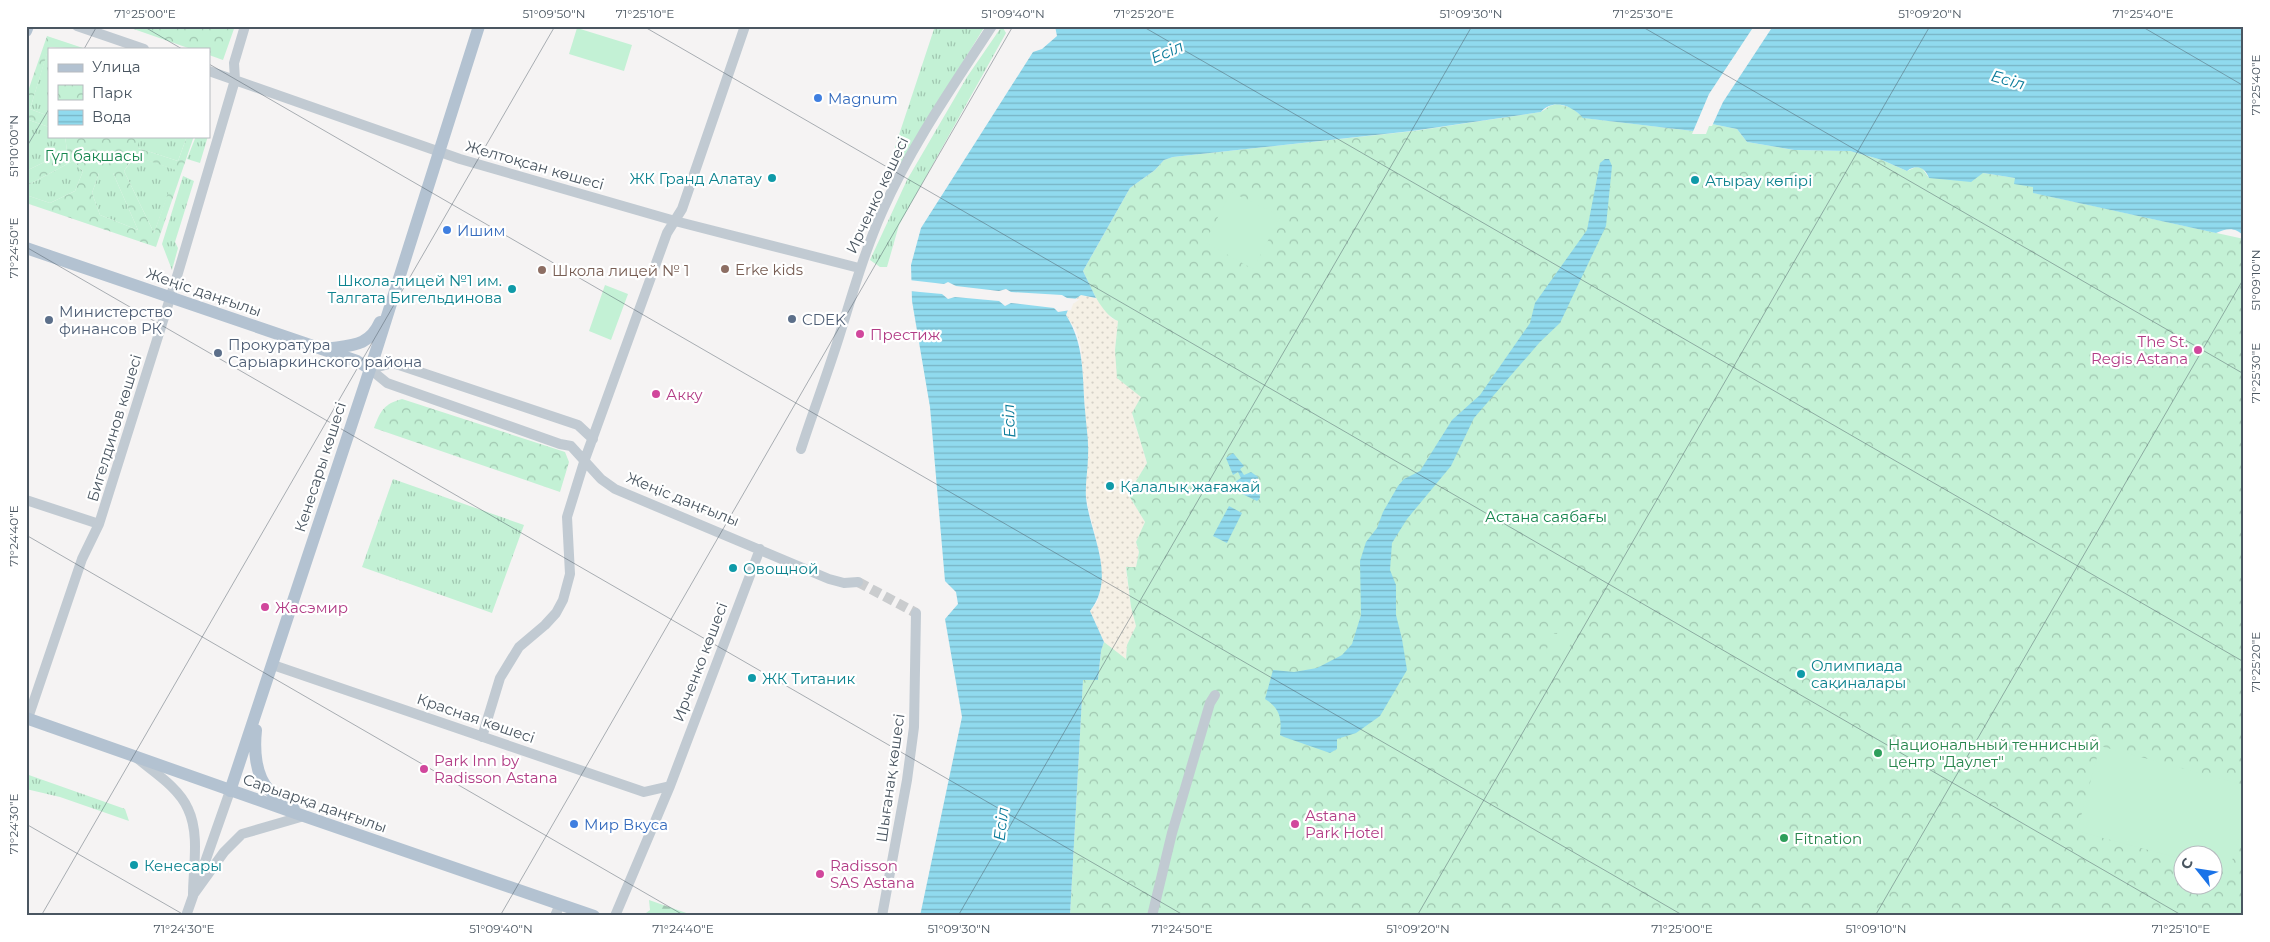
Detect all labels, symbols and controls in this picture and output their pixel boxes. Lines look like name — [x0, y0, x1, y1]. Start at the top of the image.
text: 71°25'00"E — [114, 6, 176, 21]
text: 51°09'50"N — [522, 6, 586, 21]
text: 71°25'10"E — [616, 6, 674, 21]
text: 51°09'40"N — [981, 6, 1045, 21]
text: 71°25'20"E — [1114, 6, 1174, 21]
text: 51°09'30"N — [1439, 6, 1503, 21]
text: 71°25'30"E — [1613, 6, 1673, 21]
text: 51°09'20"N — [1898, 6, 1962, 21]
text: 71°25'40"E — [2113, 6, 2173, 21]
water label: Есіл — [1148, 36, 1186, 68]
legend — [48, 48, 210, 138]
text: 71°25'40"E — [2248, 55, 2263, 115]
text: Улица — [92, 57, 140, 76]
water label: Есіл — [1989, 66, 2027, 94]
text: Парк — [92, 83, 132, 102]
place label: Magnum — [828, 89, 898, 108]
marker: Magnum — [812, 92, 824, 104]
text: Вода — [92, 107, 131, 126]
text: 51°10'00"N — [6, 115, 21, 177]
street label: Ирченко көшесі — [842, 134, 912, 256]
street label: Желтоқсан көшесі — [464, 136, 606, 194]
park label: Гүл бақшасы — [45, 146, 143, 165]
place label: ЖК Гранд Алатау — [629, 169, 763, 188]
place label: Атырау көпірі — [1705, 171, 1812, 190]
marker: ЖК Гранд Алатау — [766, 172, 778, 184]
marker: Атырау көпірі — [1689, 174, 1701, 186]
text: 71°24'50"E — [6, 218, 21, 278]
place label: Ишим — [457, 221, 505, 240]
marker: Ишим — [441, 224, 453, 236]
text: 51°09'10"N — [2248, 249, 2263, 311]
place label: Erke kids — [735, 260, 803, 279]
place label: Школа лицей № 1 — [552, 261, 689, 280]
street label: Жеңіс даңғылы — [144, 263, 264, 321]
marker: Erke kids — [719, 263, 731, 275]
marker: Школа лицей № 1 — [536, 264, 548, 276]
place label: Школа-лицей №1 им. Талгата Бигельдинова — [327, 271, 502, 307]
marker: Школа-лицей №1 им. Талгата Бигельдинова — [506, 283, 518, 295]
place label: Министерство финансов РК — [59, 302, 173, 338]
place label: CDEK — [802, 310, 846, 329]
marker: CDEK — [786, 313, 798, 325]
marker: Министерство финансов РК — [43, 314, 55, 326]
place label: Престиж — [870, 325, 941, 344]
marker: Престиж — [854, 328, 866, 340]
place label: The St. Regis Astana — [2091, 332, 2188, 368]
place label: Прокуратура Сарыаркинского района — [228, 335, 422, 371]
text: 71°25'30"E — [2248, 343, 2263, 403]
marker: The St. Regis Astana — [2192, 344, 2204, 356]
marker: Прокуратура Сарыаркинского района — [212, 347, 224, 359]
street label: Бигелдинов көшесі — [83, 352, 145, 504]
place label: Акку — [666, 385, 703, 404]
marker: Акку — [650, 388, 662, 400]
street label: Кенесары көшесі — [290, 400, 350, 534]
water label: Есіл — [999, 403, 1019, 439]
street label: Жеңіс даңғылы — [624, 468, 742, 530]
place label: Қалалық жағажай — [1120, 477, 1260, 496]
marker: Қалалық жағажай — [1104, 480, 1116, 492]
text: 71°24'40"E — [6, 505, 21, 567]
park label: Астана саябағы — [1485, 507, 1607, 526]
place label: Овощной — [743, 559, 818, 578]
marker: Овощной — [727, 562, 739, 574]
place label: Жасэмир — [275, 598, 348, 617]
street label: Ирченко көшесі — [668, 599, 732, 725]
marker: Жасэмир — [259, 601, 271, 613]
text: 71°25'20"E — [2248, 632, 2263, 692]
place label: Олимпиада сақиналары — [1811, 656, 1906, 692]
marker: Олимпиада сақиналары — [1795, 668, 1807, 680]
place label: ЖК Титаник — [762, 669, 856, 688]
marker: ЖК Титаник — [746, 672, 758, 684]
street label: Красная көшесі — [415, 689, 537, 747]
street label: Шығанақ көшесі — [872, 712, 908, 844]
place label: Национальный теннисный центр "Даулет" — [1888, 735, 2099, 771]
marker: Национальный теннисный центр "Даулет" — [1872, 747, 1884, 759]
place label: Park Inn by Radisson Astana — [434, 751, 558, 787]
marker: Park Inn by Radisson Astana — [418, 763, 430, 775]
street label: Сарыарқа даңғылы — [240, 769, 390, 837]
text: 71°24'30"E — [6, 794, 21, 854]
water label: Есіл — [989, 806, 1013, 842]
place label: Astana Park Hotel — [1305, 806, 1384, 842]
place label: Мир Вкуса — [584, 815, 668, 834]
marker: Мир Вкуса — [568, 818, 580, 830]
marker: Astana Park Hotel — [1289, 818, 1301, 830]
place label: Fitnation — [1794, 829, 1862, 848]
marker: Fitnation — [1778, 832, 1790, 844]
north arrow — [2172, 844, 2222, 894]
text: С — [2176, 855, 2197, 872]
place label: Кенесары — [144, 856, 222, 875]
place label: Radisson SAS Astana — [830, 856, 915, 892]
marker: Кенесары — [128, 859, 140, 871]
marker: Radisson SAS Astana — [814, 868, 826, 880]
text: 71°24'30"E — [154, 921, 214, 936]
text: 51°09'40"N — [469, 921, 533, 936]
text: 71°24'40"E — [652, 921, 714, 936]
text: 51°09'30"N — [927, 921, 991, 936]
text: 71°24'50"E — [1152, 921, 1212, 936]
text: 51°09'20"N — [1386, 921, 1450, 936]
text: 71°25'00"E — [1651, 921, 1713, 936]
text: 51°09'10"N — [1845, 921, 1907, 936]
text: 71°25'10"E — [2152, 921, 2210, 936]

